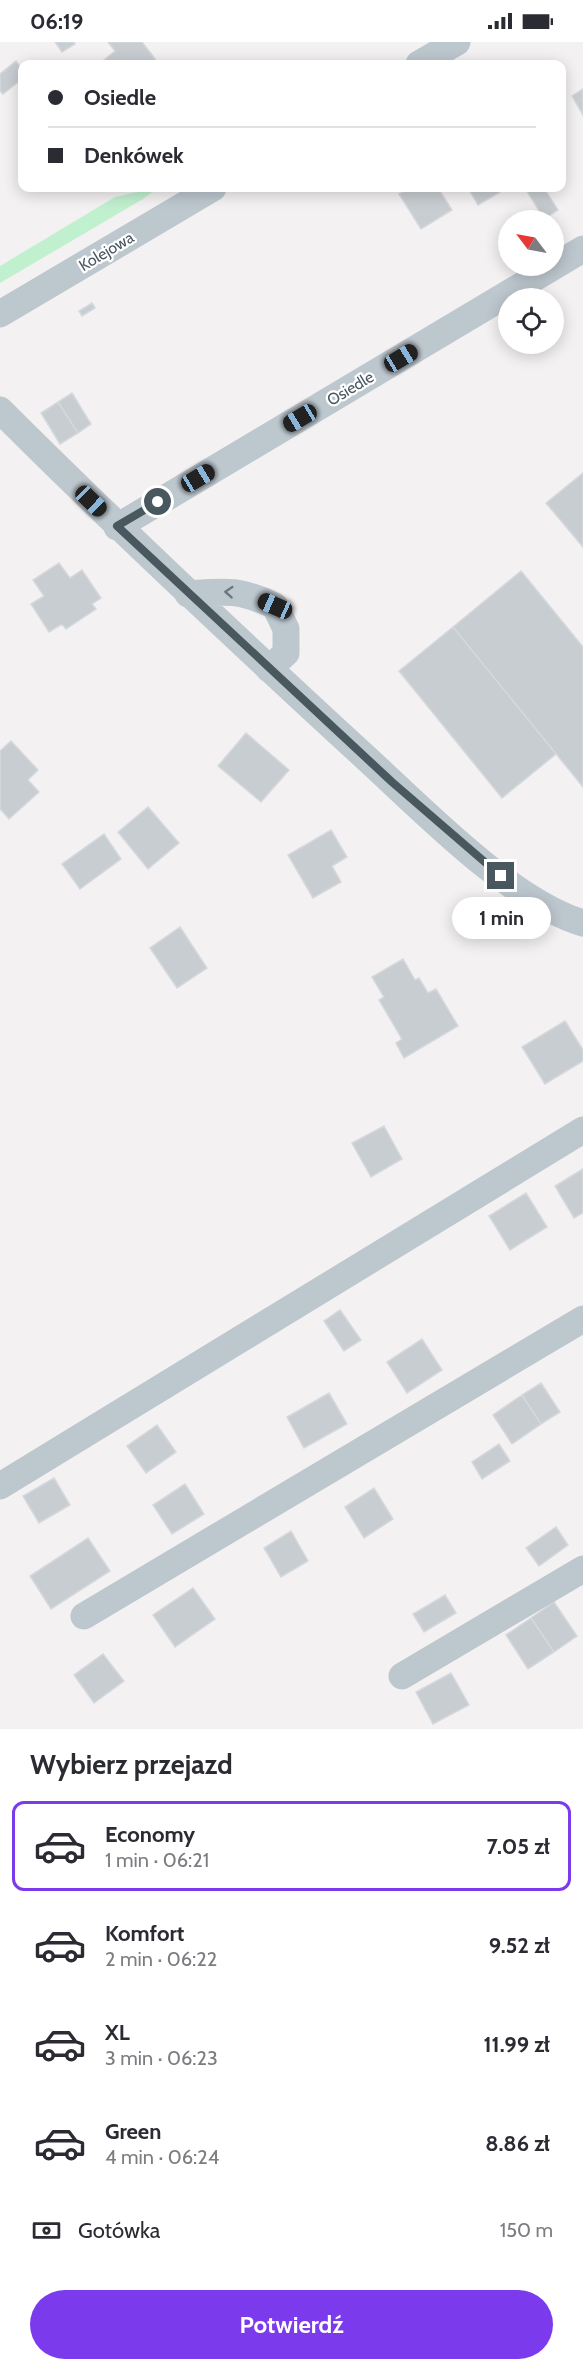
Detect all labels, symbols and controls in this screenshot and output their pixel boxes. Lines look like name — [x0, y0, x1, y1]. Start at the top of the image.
text: 06:19 — [30, 8, 83, 35]
text: Osiedle — [84, 84, 156, 111]
text: Denkówek — [84, 142, 184, 169]
north arrow — [498, 210, 564, 276]
map controls — [498, 210, 564, 354]
street label: Kolejowa — [75, 228, 137, 275]
button: locate — [498, 288, 564, 354]
car — [381, 341, 421, 375]
street label: Osiedle — [323, 367, 377, 410]
car — [280, 401, 320, 435]
car — [178, 461, 218, 495]
car — [72, 482, 110, 520]
route start — [144, 488, 171, 515]
one-way arrow — [224, 586, 233, 599]
car — [255, 590, 295, 622]
route end — [487, 862, 514, 889]
callout: 1 min — [452, 897, 550, 939]
text: 1 min — [479, 906, 524, 930]
text: Wybierz przejazd — [30, 1748, 233, 1781]
icon: car — [33, 1819, 87, 1873]
text: Economy — [105, 1821, 195, 1848]
text: 7.05 zł — [487, 1833, 550, 1860]
text: 1 min · 06:21 — [105, 1848, 209, 1872]
icon: car — [33, 1918, 87, 1972]
text: Komfort — [105, 1920, 184, 1947]
text: 9.52 zł — [489, 1932, 550, 1959]
text: 2 min · 06:22 — [105, 1947, 217, 1971]
icon: car — [33, 2017, 87, 2071]
text: XL — [105, 2019, 130, 2046]
text: 11.99 zł — [483, 2031, 550, 2058]
text: 3 min · 06:23 — [105, 2046, 218, 2070]
icon: car — [33, 2116, 87, 2170]
text: Green — [105, 2118, 161, 2145]
text: 8.86 zł — [485, 2130, 550, 2157]
text: 4 min · 06:24 — [105, 2145, 219, 2169]
icon: cash — [30, 2214, 63, 2247]
text: Gotówka — [78, 2217, 160, 2244]
text: 150 m — [500, 2218, 553, 2242]
button: Potwierdź — [30, 2290, 553, 2359]

